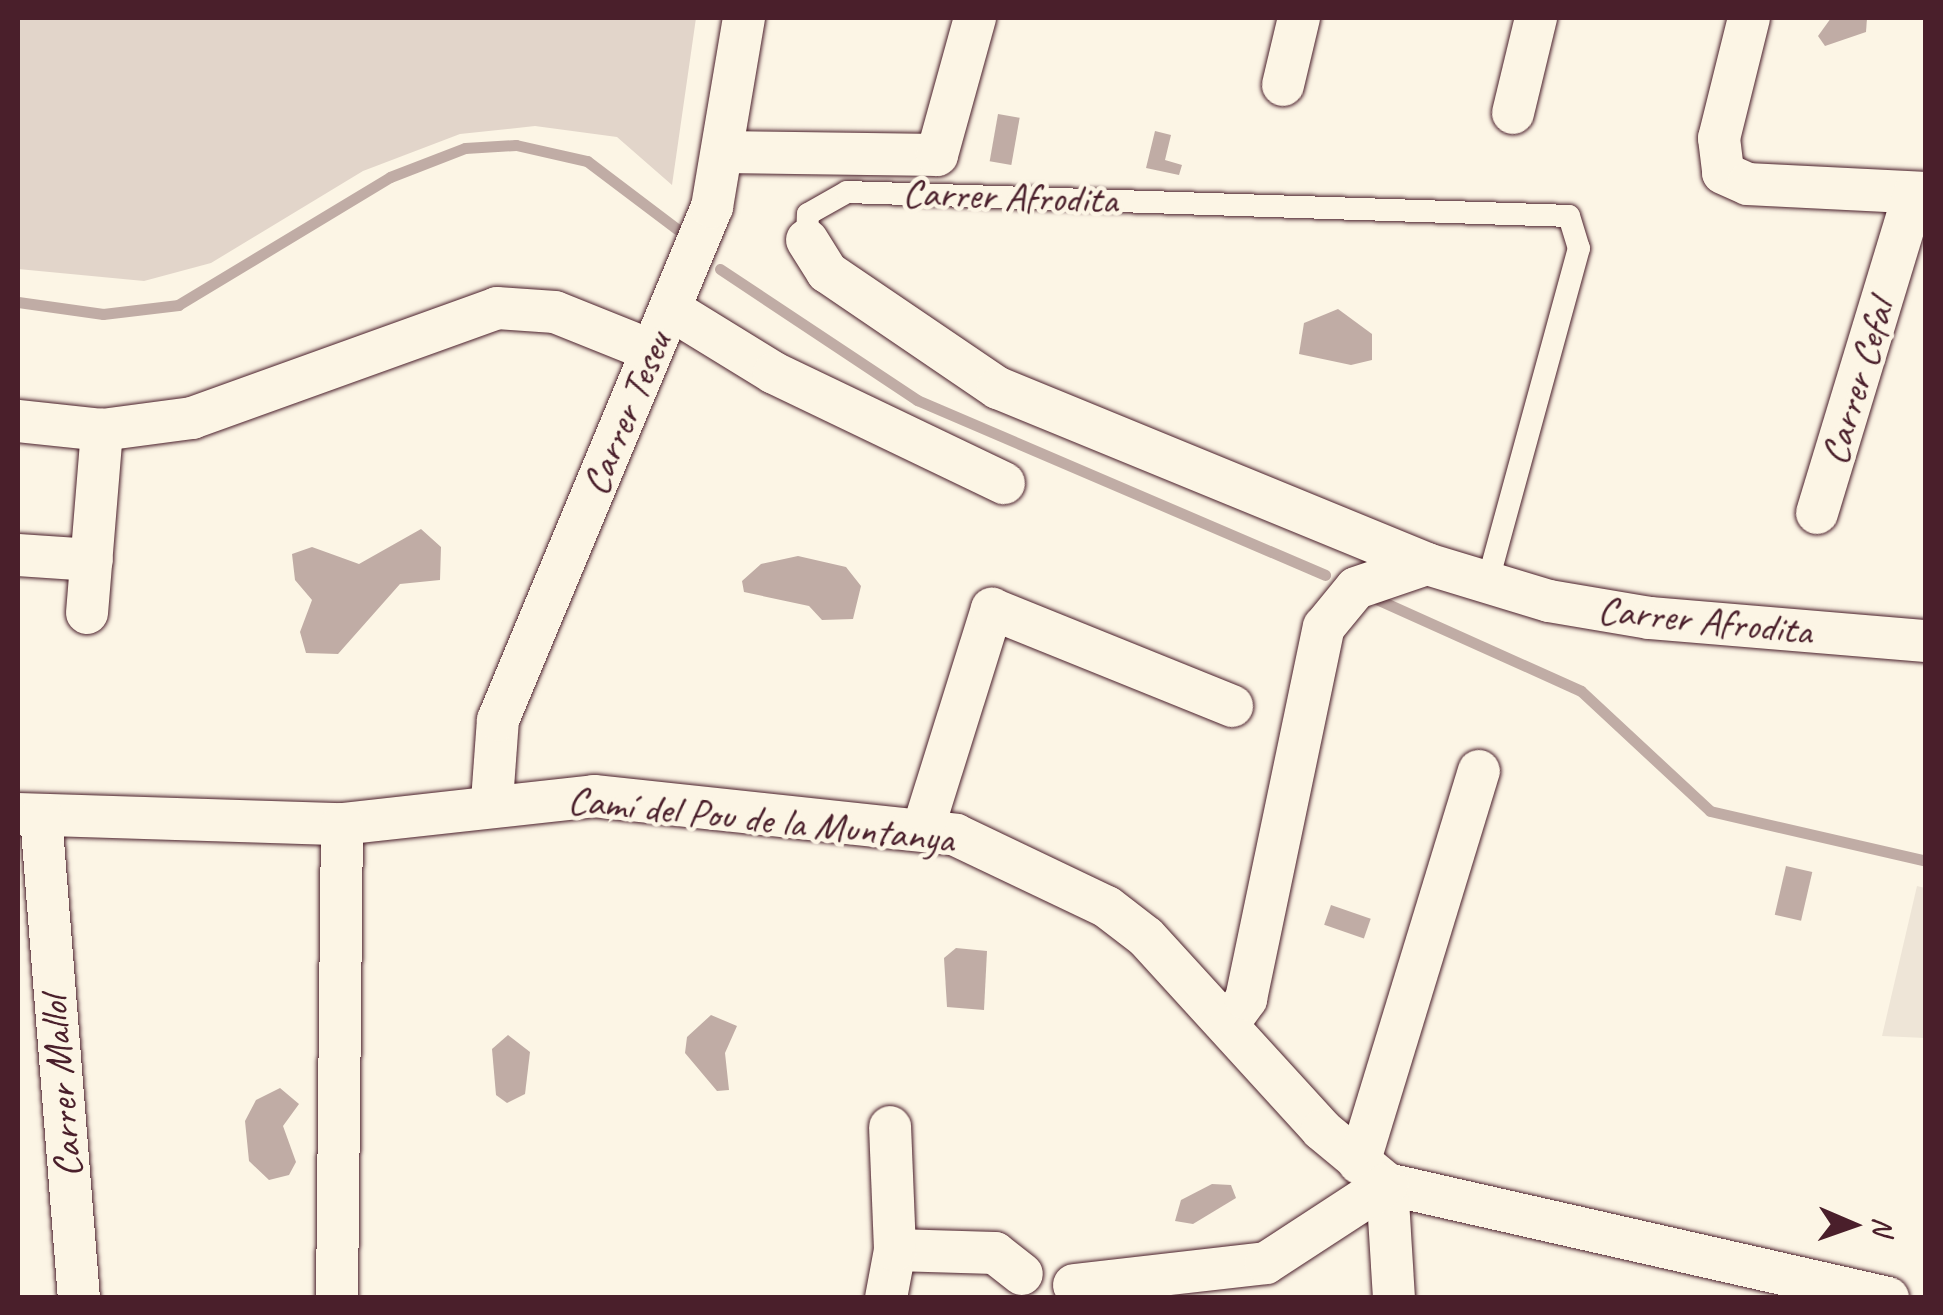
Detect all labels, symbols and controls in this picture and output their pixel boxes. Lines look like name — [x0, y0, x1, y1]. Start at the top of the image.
street label: Carrer Afrodita — [902, 168, 1118, 224]
street label: Carrer Cefal — [1809, 294, 1905, 470]
street label: Carrer Teseu — [570, 325, 682, 501]
street label: Carrer Afrodita — [1595, 585, 1815, 655]
street label: Camí del Pou de la Muntanya — [566, 775, 956, 863]
street label: Carrer Mallol — [29, 994, 93, 1180]
north arrow — [1803, 1175, 1903, 1275]
text: N — [1866, 1217, 1901, 1235]

